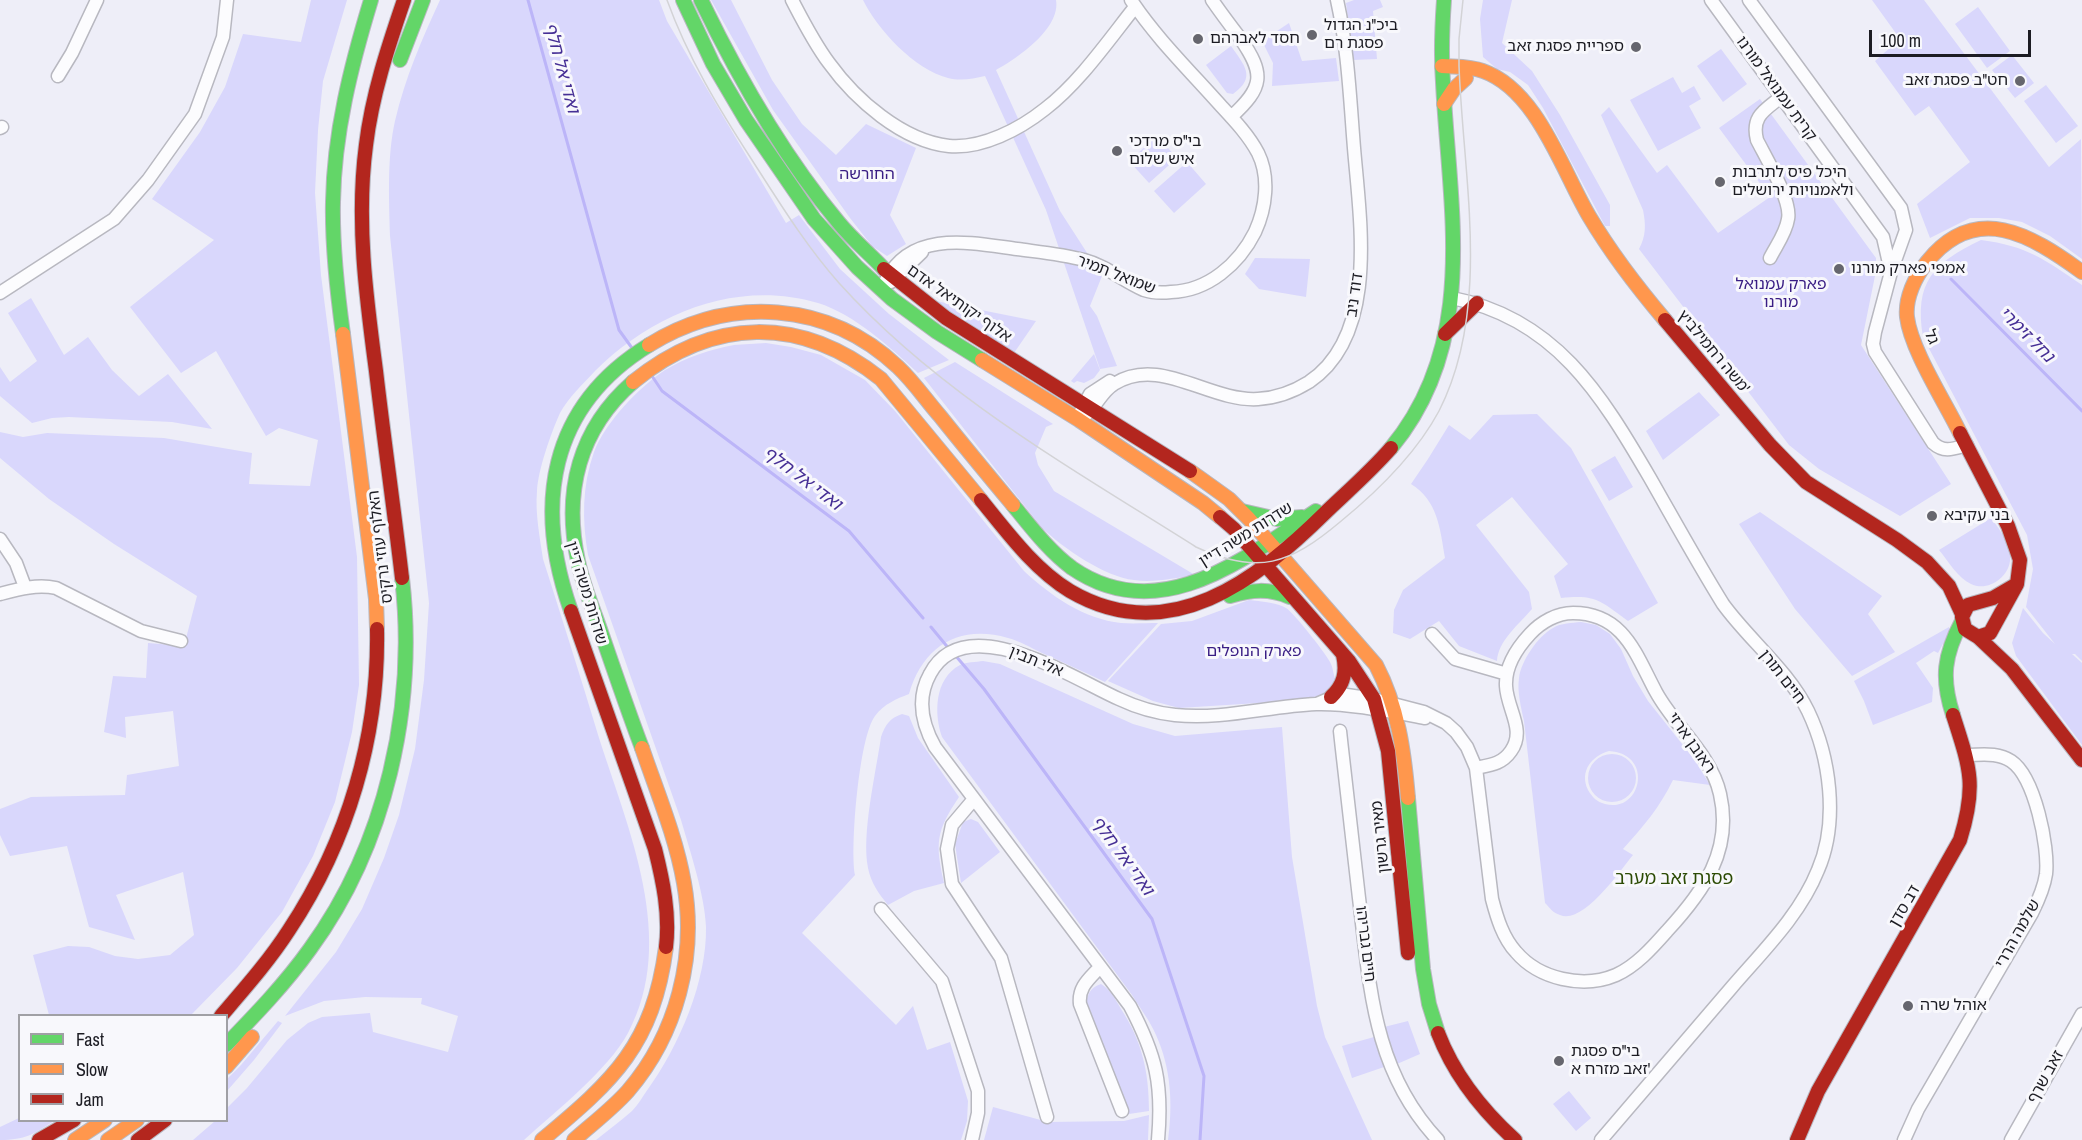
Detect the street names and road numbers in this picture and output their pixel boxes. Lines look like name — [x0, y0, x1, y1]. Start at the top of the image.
street label: קרית עמנואל מורנו — [1732, 33, 1820, 145]
street label: שמואל תמיר — [1074, 251, 1158, 299]
street label: אלוף יקותיאל אדם — [903, 261, 1015, 347]
street label: דוד ניב — [1342, 272, 1368, 318]
street label: משה רחמילביץ' — [1673, 306, 1753, 398]
street label: גל — [1919, 327, 1943, 347]
street label: האלוף עוזי נרקיס — [365, 489, 397, 605]
street label: שדרות משה דיין — [1196, 499, 1296, 571]
street label: שדרות משה דיין — [561, 539, 611, 647]
street label: אלי תבין — [1006, 642, 1066, 682]
street label: חיים תורן — [1755, 646, 1809, 708]
street label: ראובן ארזי — [1663, 709, 1719, 777]
street label: מאיר גרשון — [1368, 800, 1394, 874]
street label: דב סדן — [1885, 882, 1925, 930]
street label: שלמה הררי — [1991, 896, 2045, 972]
street label: חיים גבריהו — [1351, 905, 1379, 983]
street label: זאב שרף — [2024, 1047, 2068, 1107]

